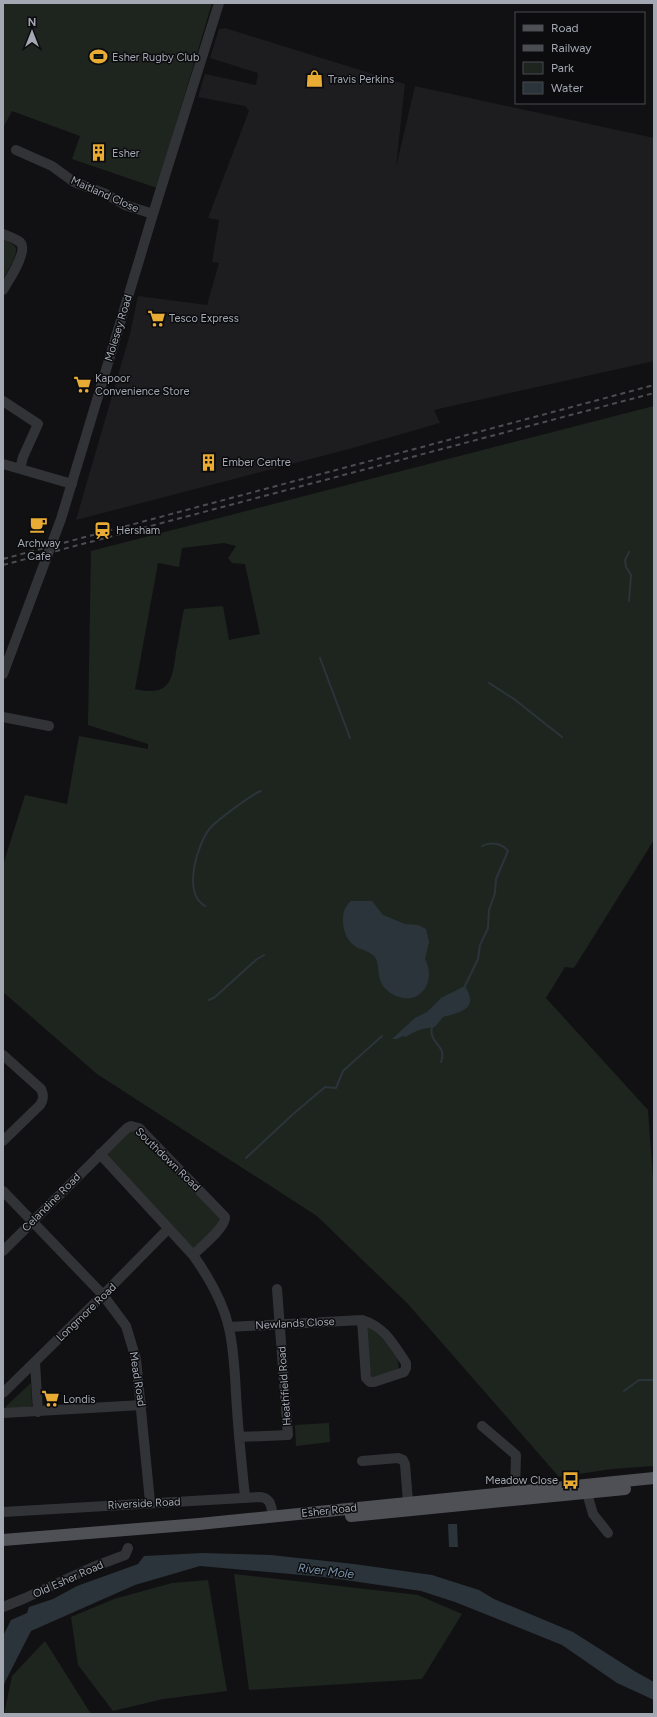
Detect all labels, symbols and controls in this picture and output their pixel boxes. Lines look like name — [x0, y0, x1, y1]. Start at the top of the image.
north arrow — [12, 12, 52, 52]
legend — [515, 12, 645, 104]
text: N — [28, 16, 36, 29]
text: Road — [551, 21, 579, 35]
text: Railway — [551, 41, 592, 55]
sports icon: Esher Rugby Club — [89, 47, 109, 67]
place label: Esher Rugby Club — [112, 51, 199, 64]
text: Park — [551, 61, 574, 75]
shop icon: Travis Perkins — [305, 69, 325, 89]
place label: Travis Perkins — [328, 73, 394, 86]
text: Water — [551, 81, 583, 95]
building icon: Esher — [89, 143, 109, 163]
place label: Esher — [112, 147, 140, 160]
street label: Maitland Close — [69, 174, 141, 215]
street label: Molesey Road — [102, 293, 135, 363]
supermarket icon: Tesco Express — [146, 308, 166, 328]
place label: Tesco Express — [169, 312, 239, 325]
place label: Kapoor Convenience Store — [95, 372, 189, 398]
supermarket icon: Kapoor Convenience Store — [72, 374, 92, 394]
building icon: Ember Centre — [199, 452, 219, 472]
place label: Ember Centre — [222, 456, 291, 469]
cafe icon: Archway Cafe — [29, 515, 49, 535]
station icon: Hersham — [93, 520, 113, 540]
place label: Hersham — [116, 524, 160, 537]
place label: Archway Cafe — [18, 537, 61, 563]
street label: Southdown Road — [133, 1125, 203, 1194]
street label: Celandine Road — [19, 1170, 83, 1234]
street label: Longmore Road — [54, 1281, 119, 1344]
street label: Newlands Close — [255, 1315, 335, 1332]
street label: Heathfield Road — [275, 1346, 294, 1426]
street label: Mead Road — [127, 1351, 148, 1407]
supermarket icon: Londis — [40, 1389, 60, 1409]
place label: Londis — [63, 1393, 95, 1406]
bus stop icon: Meadow Close — [561, 1470, 581, 1490]
place label: Meadow Close — [485, 1474, 558, 1487]
street label: Riverside Road — [107, 1495, 181, 1512]
street label: Esher Road — [301, 1501, 357, 1520]
street label: Old Esher Road — [31, 1558, 105, 1601]
water label: River Mole — [297, 1561, 355, 1581]

